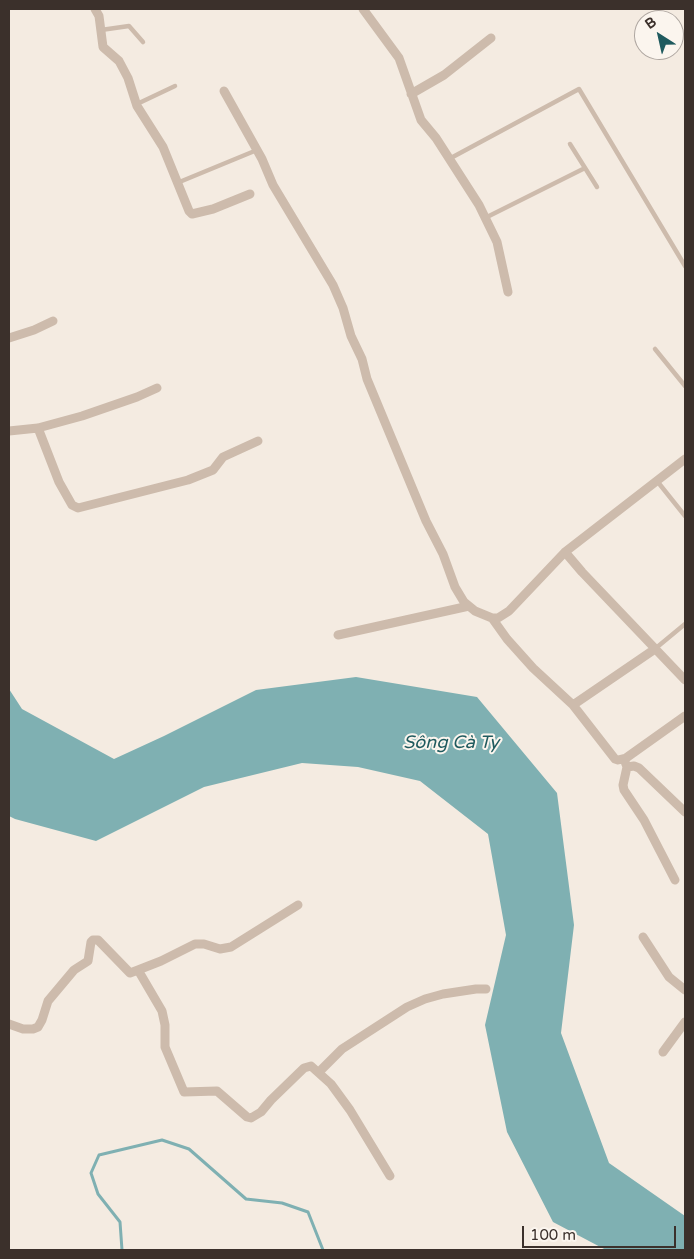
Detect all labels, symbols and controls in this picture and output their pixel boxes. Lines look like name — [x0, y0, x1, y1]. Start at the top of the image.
north arrow — [634, 10, 684, 60]
text: B — [642, 13, 660, 33]
water label: Sông Cà Ty — [403, 732, 499, 754]
scale bar — [524, 1216, 678, 1248]
text: 100 m — [530, 1226, 576, 1244]

